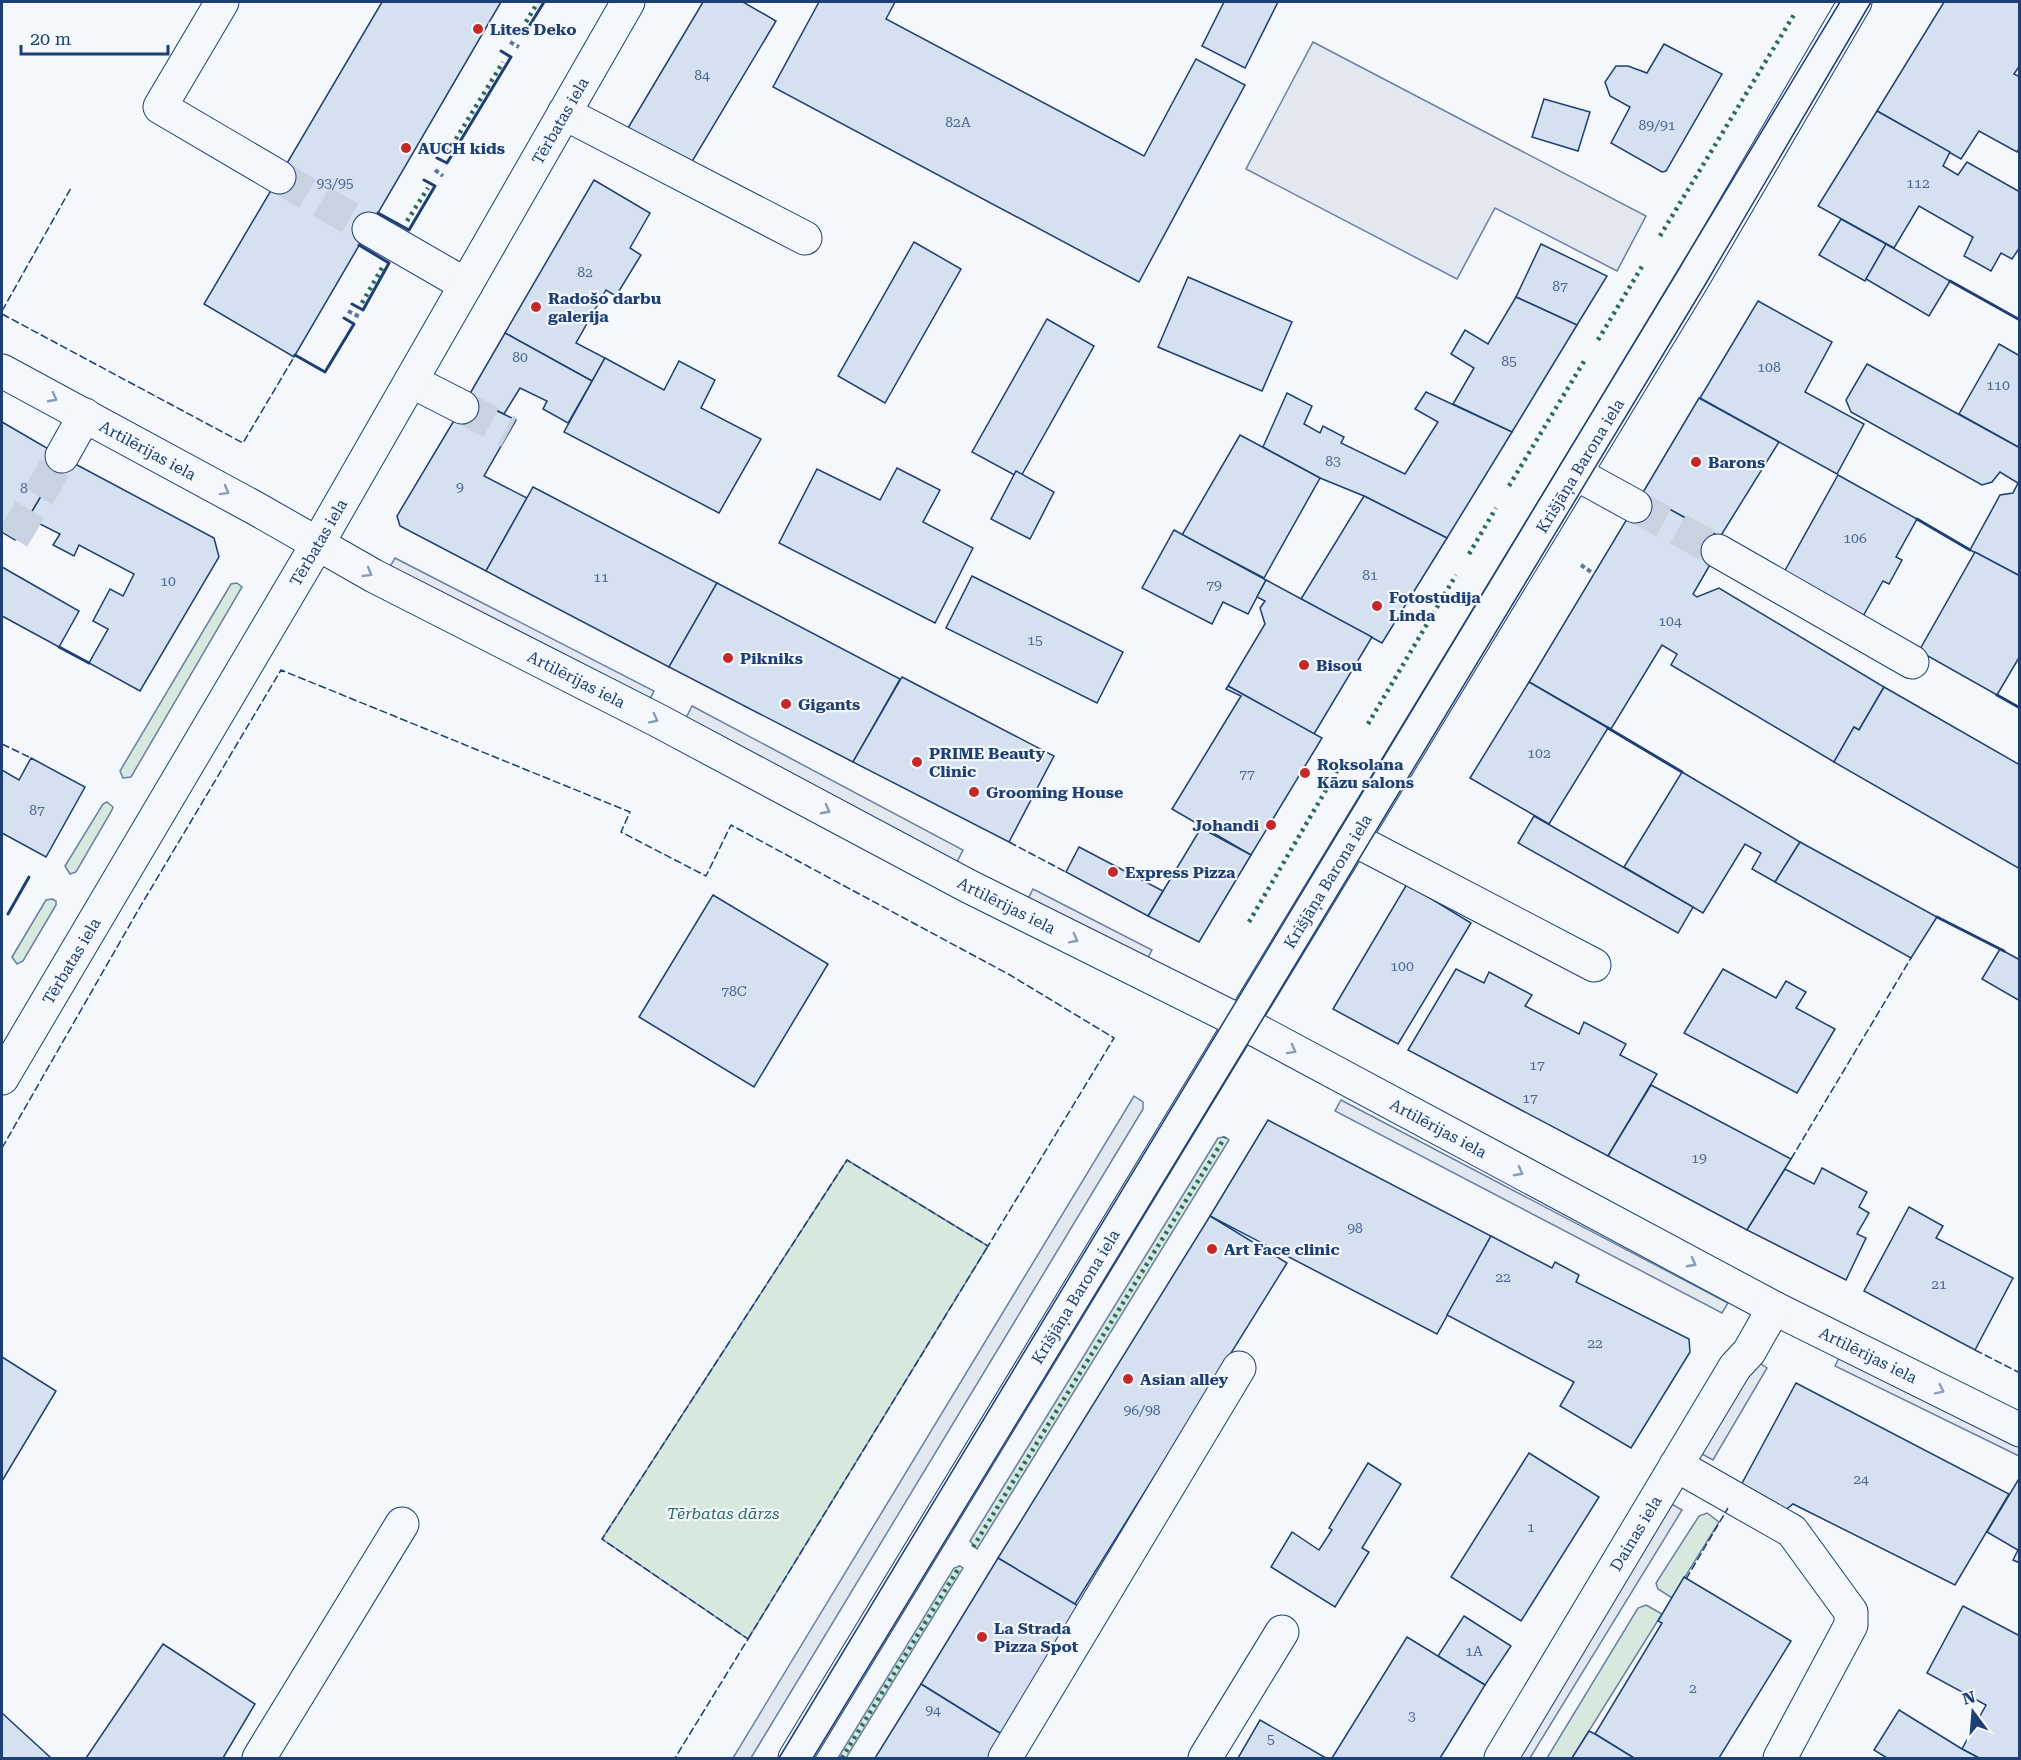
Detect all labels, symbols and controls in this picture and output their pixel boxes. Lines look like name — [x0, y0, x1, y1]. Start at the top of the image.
scale bar — [21, 18, 168, 56]
place label: Lites Deko — [490, 20, 577, 39]
marker: Lites Deko — [471, 22, 485, 36]
text: 20 m — [30, 28, 71, 49]
house number: 84 — [694, 67, 710, 83]
street label: Tērbatas iela — [528, 74, 593, 168]
house number: 82A — [945, 114, 971, 130]
house number: 89/91 — [1638, 117, 1676, 133]
place label: AUCH kids — [418, 139, 505, 158]
marker: AUCH kids — [399, 141, 413, 155]
house number: 93/95 — [316, 175, 354, 191]
house number: 112 — [1906, 175, 1930, 191]
house number: 82 — [577, 264, 593, 280]
house number: 87 — [1552, 278, 1568, 294]
place label: Radošo darbu galerija — [547, 289, 662, 326]
marker: Radošo darbu galerija — [529, 300, 543, 314]
house number: 80 — [512, 349, 528, 365]
house number: 85 — [1501, 353, 1517, 369]
house number: 108 — [1757, 359, 1781, 375]
house number: 110 — [1986, 377, 2010, 393]
one-way arrow — [47, 391, 58, 402]
street label: Krišjāņa Barona iela — [1532, 395, 1628, 536]
street label: Artilērijas iela — [96, 417, 200, 484]
house number: 83 — [1325, 453, 1341, 469]
place label: Barons — [1708, 453, 1765, 472]
marker: Barons — [1689, 455, 1703, 469]
house number: 9 — [456, 479, 464, 495]
house number: 8 — [20, 480, 28, 496]
one-way arrow — [219, 484, 229, 495]
street label: Tērbatas iela — [286, 495, 351, 589]
house number: 106 — [1843, 530, 1867, 546]
one-way arrow — [362, 566, 372, 577]
house number: 81 — [1362, 567, 1378, 583]
house number: 11 — [593, 569, 609, 585]
house number: 10 — [160, 573, 176, 589]
house number: 79 — [1206, 577, 1222, 593]
place label: Fotostudija Linda — [1389, 588, 1481, 625]
marker: Fotostudija Linda — [1370, 599, 1384, 613]
house number: 104 — [1658, 613, 1682, 629]
house number: 15 — [1027, 632, 1043, 648]
street label: Artilērijas iela — [524, 647, 629, 712]
place label: Pikniks — [740, 649, 803, 668]
marker: Pikniks — [721, 651, 735, 665]
place label: Bisou — [1316, 656, 1362, 675]
marker: Bisou — [1297, 658, 1311, 672]
place label: Gigants — [798, 695, 860, 714]
marker: Gigants — [779, 697, 793, 711]
one-way arrow — [648, 711, 659, 723]
place label: PRIME Beauty Clinic — [929, 744, 1046, 781]
house number: 102 — [1527, 745, 1551, 761]
marker: PRIME Beauty Clinic — [910, 755, 924, 769]
place label: Roksolana Kāzu salons — [1317, 755, 1414, 792]
house number: 77 — [1239, 766, 1255, 782]
marker: Roksolana Kāzu salons — [1298, 766, 1312, 780]
place label: Grooming House — [986, 783, 1123, 802]
marker: Grooming House — [967, 785, 981, 799]
house number: 87 — [29, 802, 45, 818]
one-way arrow — [820, 803, 831, 814]
street label: Krišjāņa Barona iela — [1280, 810, 1376, 952]
place label: Johandi — [1192, 816, 1260, 835]
marker: Johandi — [1264, 818, 1278, 832]
place label: Express Pizza — [1125, 863, 1236, 882]
marker: Express Pizza — [1106, 865, 1120, 879]
street label: Artilērijas iela — [954, 873, 1059, 938]
street label: Tērbatas iela — [39, 914, 105, 1008]
one-way arrow — [1068, 931, 1079, 943]
house number: 100 — [1390, 958, 1414, 974]
house number: 78C — [721, 983, 747, 999]
one-way arrow — [1286, 1043, 1296, 1054]
house number: 17 — [1529, 1057, 1545, 1073]
house number: 17 — [1522, 1090, 1538, 1106]
street label: Artilērijas iela — [1387, 1095, 1490, 1162]
house number: 19 — [1691, 1150, 1707, 1166]
one-way arrow — [1513, 1165, 1524, 1177]
house number: 98 — [1347, 1220, 1363, 1236]
street label: Krišjāņa Barona iela — [1028, 1226, 1124, 1367]
place label: Art Face clinic — [1224, 1240, 1340, 1259]
marker: Art Face clinic — [1205, 1242, 1219, 1256]
one-way arrow — [1686, 1256, 1696, 1267]
house number: 22 — [1495, 1269, 1511, 1285]
house number: 21 — [1931, 1276, 1947, 1292]
street label: Artilērijas iela — [1816, 1323, 1921, 1388]
house number: 22 — [1587, 1335, 1603, 1351]
place label: Asian alley — [1140, 1370, 1229, 1389]
marker: Asian alley — [1121, 1372, 1135, 1386]
one-way arrow — [1934, 1383, 1945, 1394]
house number: 96/98 — [1123, 1402, 1161, 1418]
house number: 24 — [1853, 1471, 1869, 1487]
street label: Dainas iela — [1606, 1492, 1666, 1574]
park label: Tērbatas dārzs — [667, 1504, 779, 1523]
house number: 1 — [1527, 1519, 1535, 1535]
place label: La Strada Pizza Spot — [994, 1619, 1079, 1656]
marker: La Strada Pizza Spot — [975, 1630, 989, 1644]
house number: 1A — [1465, 1643, 1483, 1659]
house number: 2 — [1689, 1680, 1697, 1696]
north arrow — [1943, 1682, 2003, 1742]
text: N — [1960, 1687, 1978, 1709]
house number: 94 — [925, 1702, 941, 1718]
house number: 3 — [1408, 1708, 1416, 1724]
house number: 5 — [1267, 1731, 1275, 1747]

